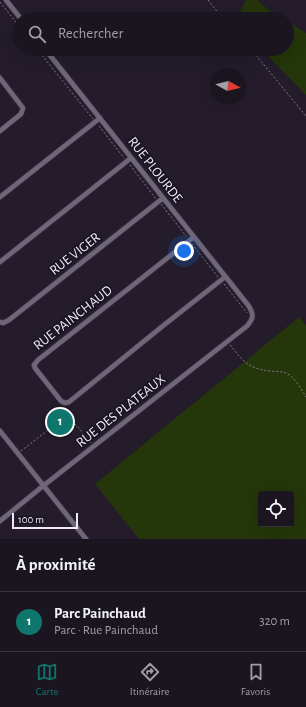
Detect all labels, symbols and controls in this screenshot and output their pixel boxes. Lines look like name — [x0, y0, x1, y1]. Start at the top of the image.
search box — [12, 12, 294, 56]
icon: search — [26, 23, 48, 45]
text: Rechercher — [58, 26, 123, 41]
north arrow — [210, 68, 246, 104]
street label: RUE PLOURDE — [125, 135, 185, 206]
street label: RUE VIGER — [47, 230, 103, 278]
your location — [174, 241, 194, 261]
street label: RUE PAINCHAUD — [31, 283, 115, 353]
street label: RUE DES PLATEAUX — [74, 372, 168, 450]
pin: 1 — [47, 407, 73, 437]
map controls — [258, 491, 294, 527]
button: locate — [258, 491, 294, 527]
scale bar — [12, 511, 78, 530]
text: 100 m — [18, 514, 44, 525]
text: À proximité — [16, 556, 96, 573]
text: Parc Painchaud — [54, 606, 146, 621]
text: 1 — [27, 615, 31, 628]
text: 320 m — [259, 615, 290, 628]
text: Parc · Rue Painchaud — [54, 624, 158, 637]
tab: Carte — [36, 661, 58, 698]
tab: Itinéraire — [130, 661, 169, 698]
tab: Favoris — [241, 661, 270, 698]

